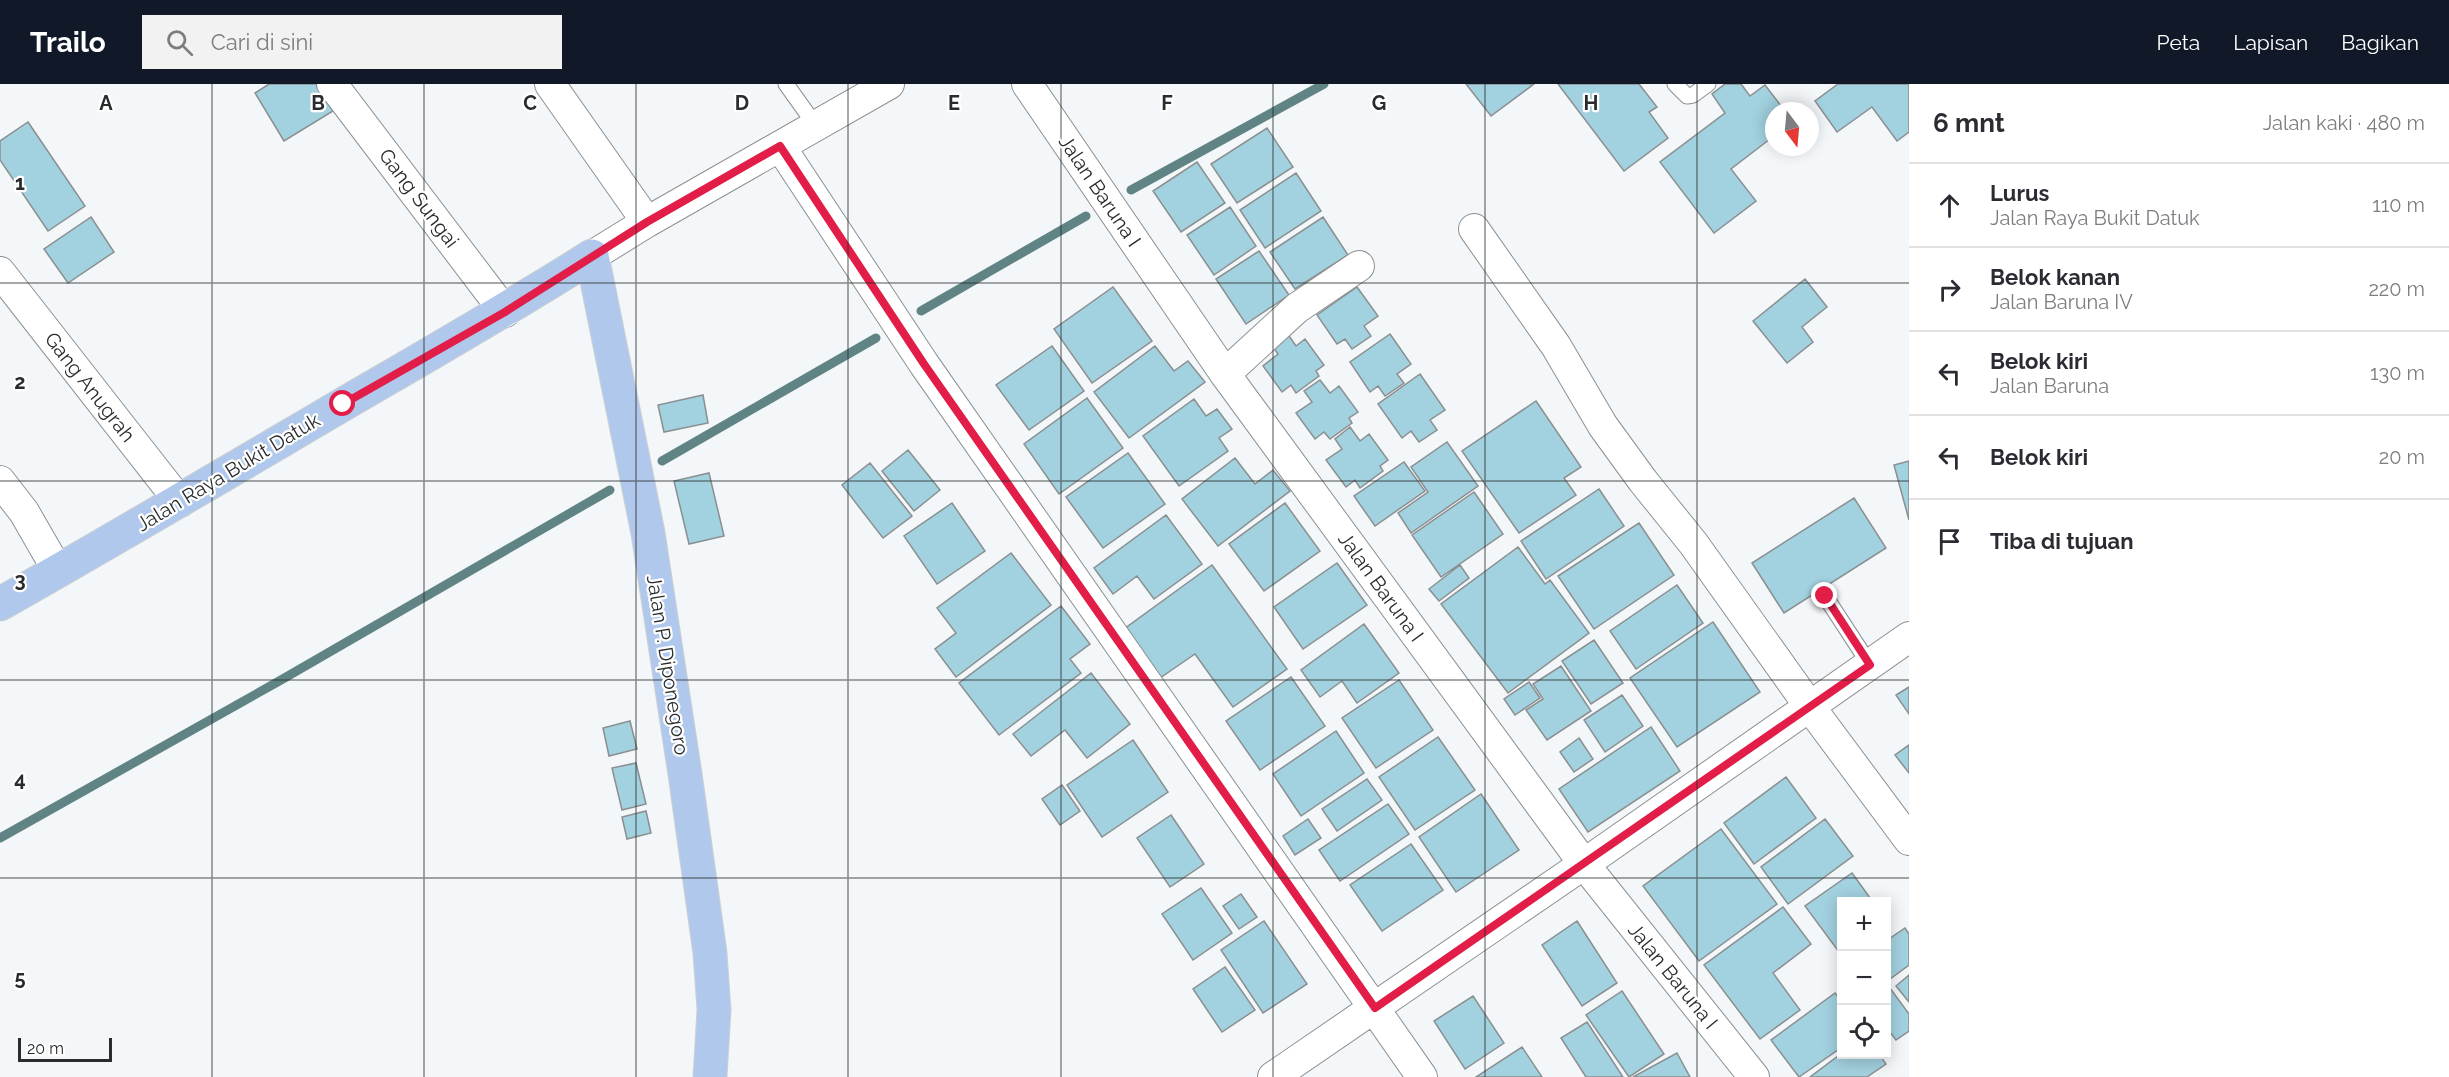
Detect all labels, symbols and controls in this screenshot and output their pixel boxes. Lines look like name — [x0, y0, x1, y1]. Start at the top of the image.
search box — [142, 15, 562, 69]
text: Trailo — [30, 26, 106, 59]
icon: search — [163, 26, 196, 59]
text: Cari di sini — [211, 29, 313, 55]
text: Peta — [2157, 30, 2200, 55]
text: Lapisan — [2233, 30, 2308, 55]
text: Bagikan — [2341, 30, 2419, 55]
text: A — [99, 91, 113, 115]
text: B — [311, 91, 325, 115]
text: C — [523, 91, 537, 115]
text: D — [735, 91, 749, 115]
text: E — [948, 91, 960, 115]
text: F — [1161, 91, 1173, 115]
text: G — [1372, 91, 1386, 115]
text: H — [1584, 91, 1598, 115]
north arrow — [1765, 102, 1819, 156]
text: 6 mnt — [1933, 108, 2005, 138]
text: Jalan kaki · 480 m — [2263, 111, 2425, 135]
street label: Jalan Baruna I — [1054, 131, 1146, 251]
street label: Gang Sungai — [374, 144, 464, 252]
text: 1 — [15, 171, 25, 195]
text: Lurus — [1990, 180, 2049, 206]
icon: ahead — [1933, 189, 1966, 222]
text: 110 m — [2372, 193, 2425, 217]
text: Jalan Raya Bukit Datuk — [1990, 206, 2200, 230]
text: Belok kanan — [1990, 264, 2120, 290]
icon: right — [1933, 273, 1966, 306]
text: 220 m — [2368, 277, 2425, 301]
text: Jalan Baruna IV — [1990, 290, 2133, 314]
street label: Gang Anugrah — [40, 327, 140, 447]
text: Belok kiri — [1990, 348, 2088, 374]
icon: left — [1933, 357, 1966, 390]
text: 130 m — [2370, 361, 2425, 385]
text: 2 — [14, 370, 26, 394]
text: Jalan Baruna — [1990, 374, 2109, 398]
route start — [329, 390, 355, 416]
street label: Jalan Raya Bukit Datuk — [132, 408, 324, 536]
icon: left — [1933, 441, 1966, 474]
text: Belok kiri — [1990, 444, 2088, 470]
text: 20 m — [2379, 445, 2425, 469]
icon: arrive — [1933, 525, 1966, 558]
street label: Jalan Baruna I — [1333, 528, 1429, 646]
text: Tiba di tujuan — [1990, 528, 2133, 554]
text: 3 — [14, 568, 26, 592]
street label: Jalan P. Diponegoro — [642, 573, 694, 757]
route end — [1811, 582, 1837, 608]
text: 4 — [14, 767, 26, 791]
map controls — [1837, 897, 1891, 1059]
button: + — [1837, 897, 1891, 951]
street label: Jalan Baruna I — [1623, 918, 1723, 1034]
button: − — [1837, 951, 1891, 1005]
text: 5 — [14, 966, 26, 990]
button: locate — [1837, 1005, 1891, 1059]
scale bar — [18, 1035, 112, 1062]
text: 20 m — [27, 1039, 64, 1058]

